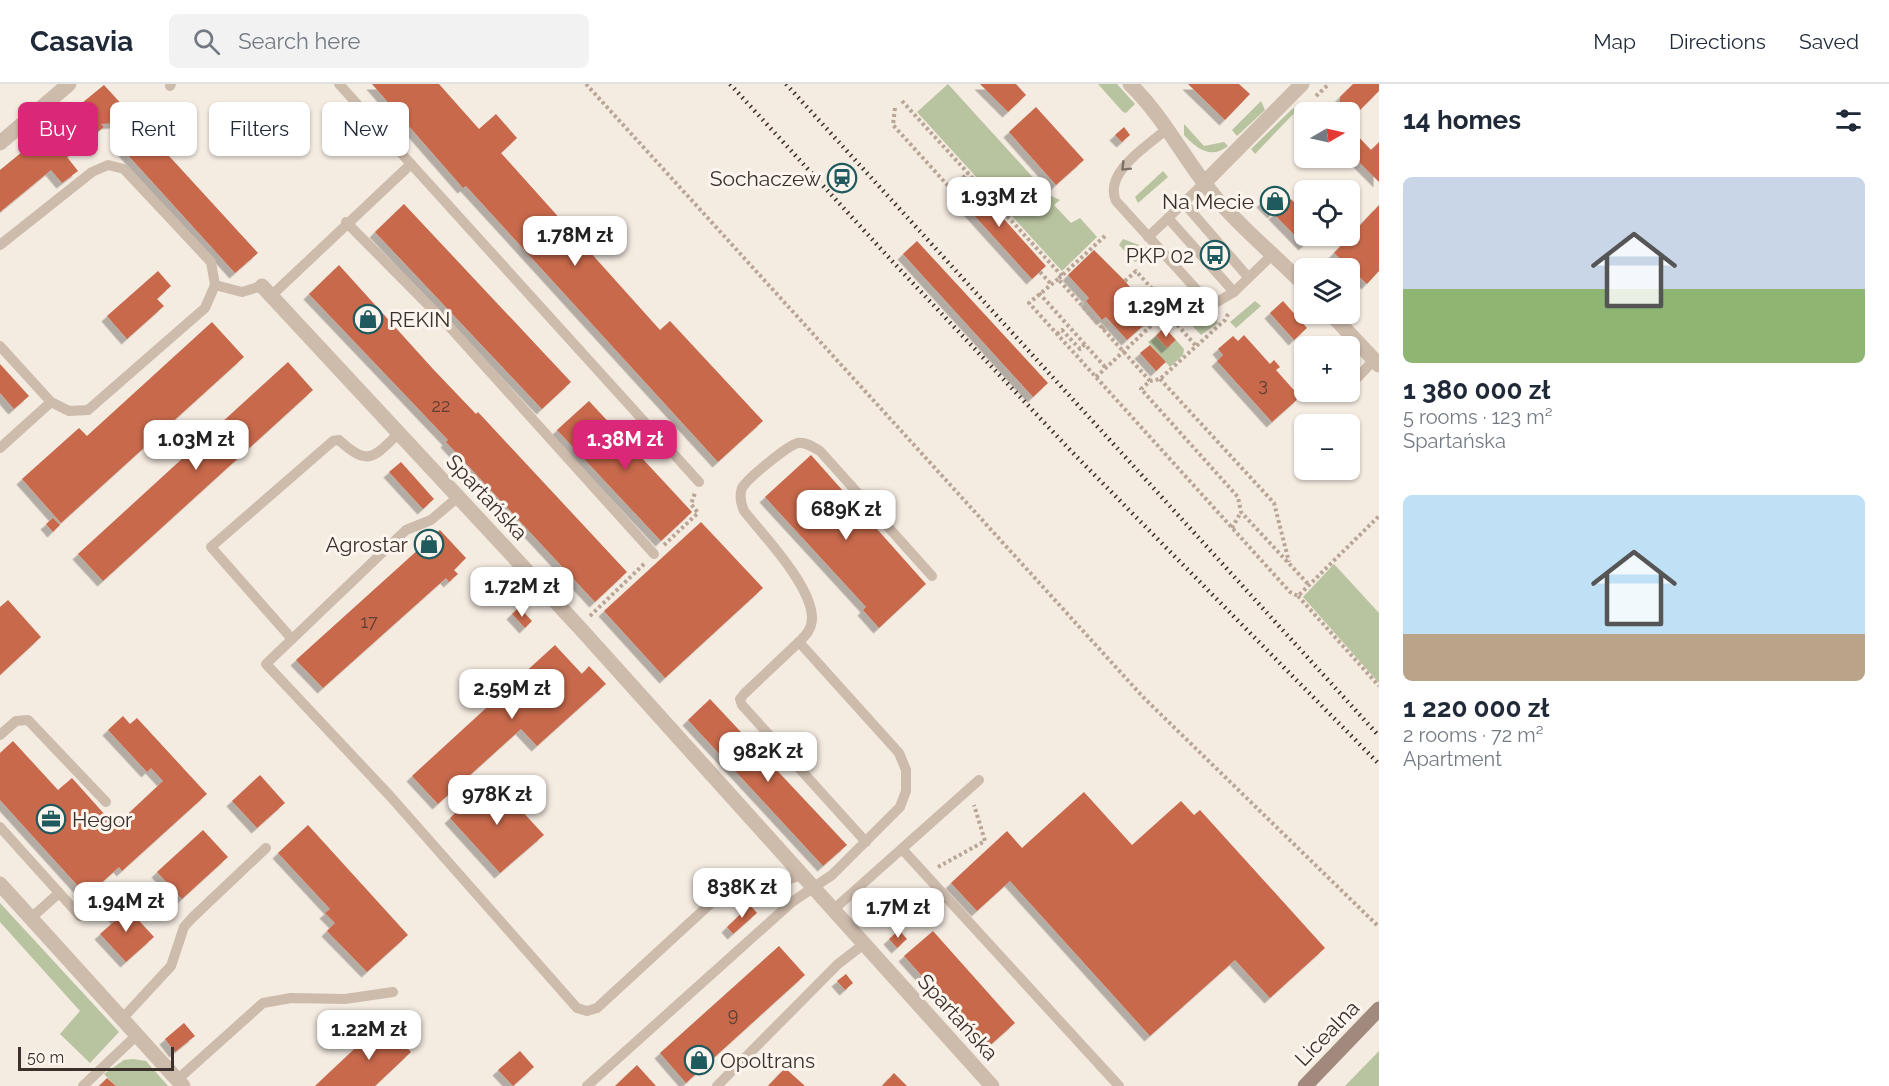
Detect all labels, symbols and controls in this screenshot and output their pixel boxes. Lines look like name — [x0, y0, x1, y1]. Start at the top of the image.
search box — [169, 14, 589, 68]
text: Casavia — [30, 25, 133, 58]
icon: search — [190, 25, 223, 58]
text: Search here — [238, 28, 360, 54]
text: Map — [1593, 29, 1636, 54]
text: Directions — [1669, 29, 1766, 54]
text: Saved — [1799, 29, 1859, 54]
chip: Buy — [18, 102, 98, 156]
chip: Rent — [110, 102, 197, 156]
chip: Filters — [209, 102, 310, 156]
chip: New — [322, 102, 409, 156]
north arrow — [1294, 102, 1360, 168]
map controls — [1294, 102, 1360, 480]
icon: filters — [1832, 104, 1865, 137]
text: 14 homes — [1403, 105, 1521, 135]
one-way arrow — [1121, 160, 1131, 171]
station icon: Sochaczew — [826, 162, 858, 194]
place label: Sochaczew — [710, 166, 821, 191]
pin: 1.93M zł — [937, 177, 1061, 228]
button: locate — [1294, 180, 1360, 246]
text: 1.93M zł — [961, 184, 1037, 208]
shop icon: Na Mecie — [1259, 185, 1291, 217]
place label: Na Mecie — [1162, 189, 1254, 214]
pin: 1.78M zł — [513, 216, 637, 267]
icon: home — [1580, 216, 1688, 324]
text: 1.78M zł — [537, 223, 613, 247]
bus stop icon: PKP 02 — [1199, 239, 1231, 271]
place label: PKP 02 — [1126, 243, 1194, 268]
button: layers — [1294, 258, 1360, 324]
pin: 1.29M zł — [1104, 287, 1228, 338]
text: 1.29M zł — [1128, 294, 1204, 318]
shop icon: REKIN — [352, 303, 384, 335]
place label: REKIN — [389, 307, 450, 332]
button: + — [1294, 336, 1360, 402]
house number: 3 — [1258, 374, 1268, 395]
text: 1 380 000 zł — [1403, 375, 1550, 405]
house number: 22 — [432, 395, 450, 416]
text: 5 rooms · 123 m² — [1403, 405, 1552, 429]
button: − — [1294, 414, 1360, 480]
pin: 1.03M zł — [134, 420, 258, 471]
pin: 1.38M zł — [563, 420, 687, 471]
text: 1.03M zł — [158, 427, 234, 451]
text: 1.38M zł — [587, 427, 663, 451]
text: Spartańska — [1403, 429, 1506, 453]
street label: Spartańska — [441, 449, 533, 545]
pin: 689K zł — [791, 490, 901, 541]
text: 689K zł — [811, 497, 881, 521]
shop icon: Agrostar — [413, 528, 445, 560]
place label: Agrostar — [326, 532, 409, 557]
icon: home — [1580, 534, 1688, 642]
pin: 1.72M zł — [460, 567, 584, 618]
text: 1.72M zł — [484, 574, 560, 598]
house number: 17 — [360, 611, 378, 632]
pin: 2.59M zł — [450, 669, 574, 720]
text: 2.59M zł — [473, 676, 551, 700]
text: 1 220 000 zł — [1403, 693, 1550, 723]
text: 2 rooms · 72 m² — [1403, 723, 1543, 747]
pin: 982K zł — [713, 732, 823, 783]
text: 982K zł — [733, 739, 803, 763]
text: Apartment — [1403, 747, 1502, 771]
pin: 978K zł — [442, 775, 552, 826]
text: 978K zł — [462, 782, 532, 806]
office icon: Hegor — [35, 803, 67, 835]
place label: Hegor — [72, 807, 133, 832]
pin: 838K zł — [687, 868, 797, 919]
text: 838K zł — [707, 875, 777, 899]
pin: 1.94M zł — [64, 882, 188, 933]
pin: 1.7M zł — [843, 888, 953, 939]
text: 1.94M zł — [88, 889, 164, 913]
text: 1.7M zł — [866, 895, 930, 919]
street label: Spartańska — [913, 969, 1003, 1065]
street label: Licealna — [1290, 995, 1364, 1071]
house number: 9 — [728, 1004, 738, 1025]
pin: 1.22M zł — [307, 1010, 431, 1061]
text: 1.22M zł — [331, 1017, 407, 1041]
scale bar — [18, 1044, 174, 1072]
shop icon: Opoltrans — [683, 1044, 715, 1076]
text: 50 m — [27, 1048, 64, 1067]
place label: Opoltrans — [720, 1048, 815, 1073]

